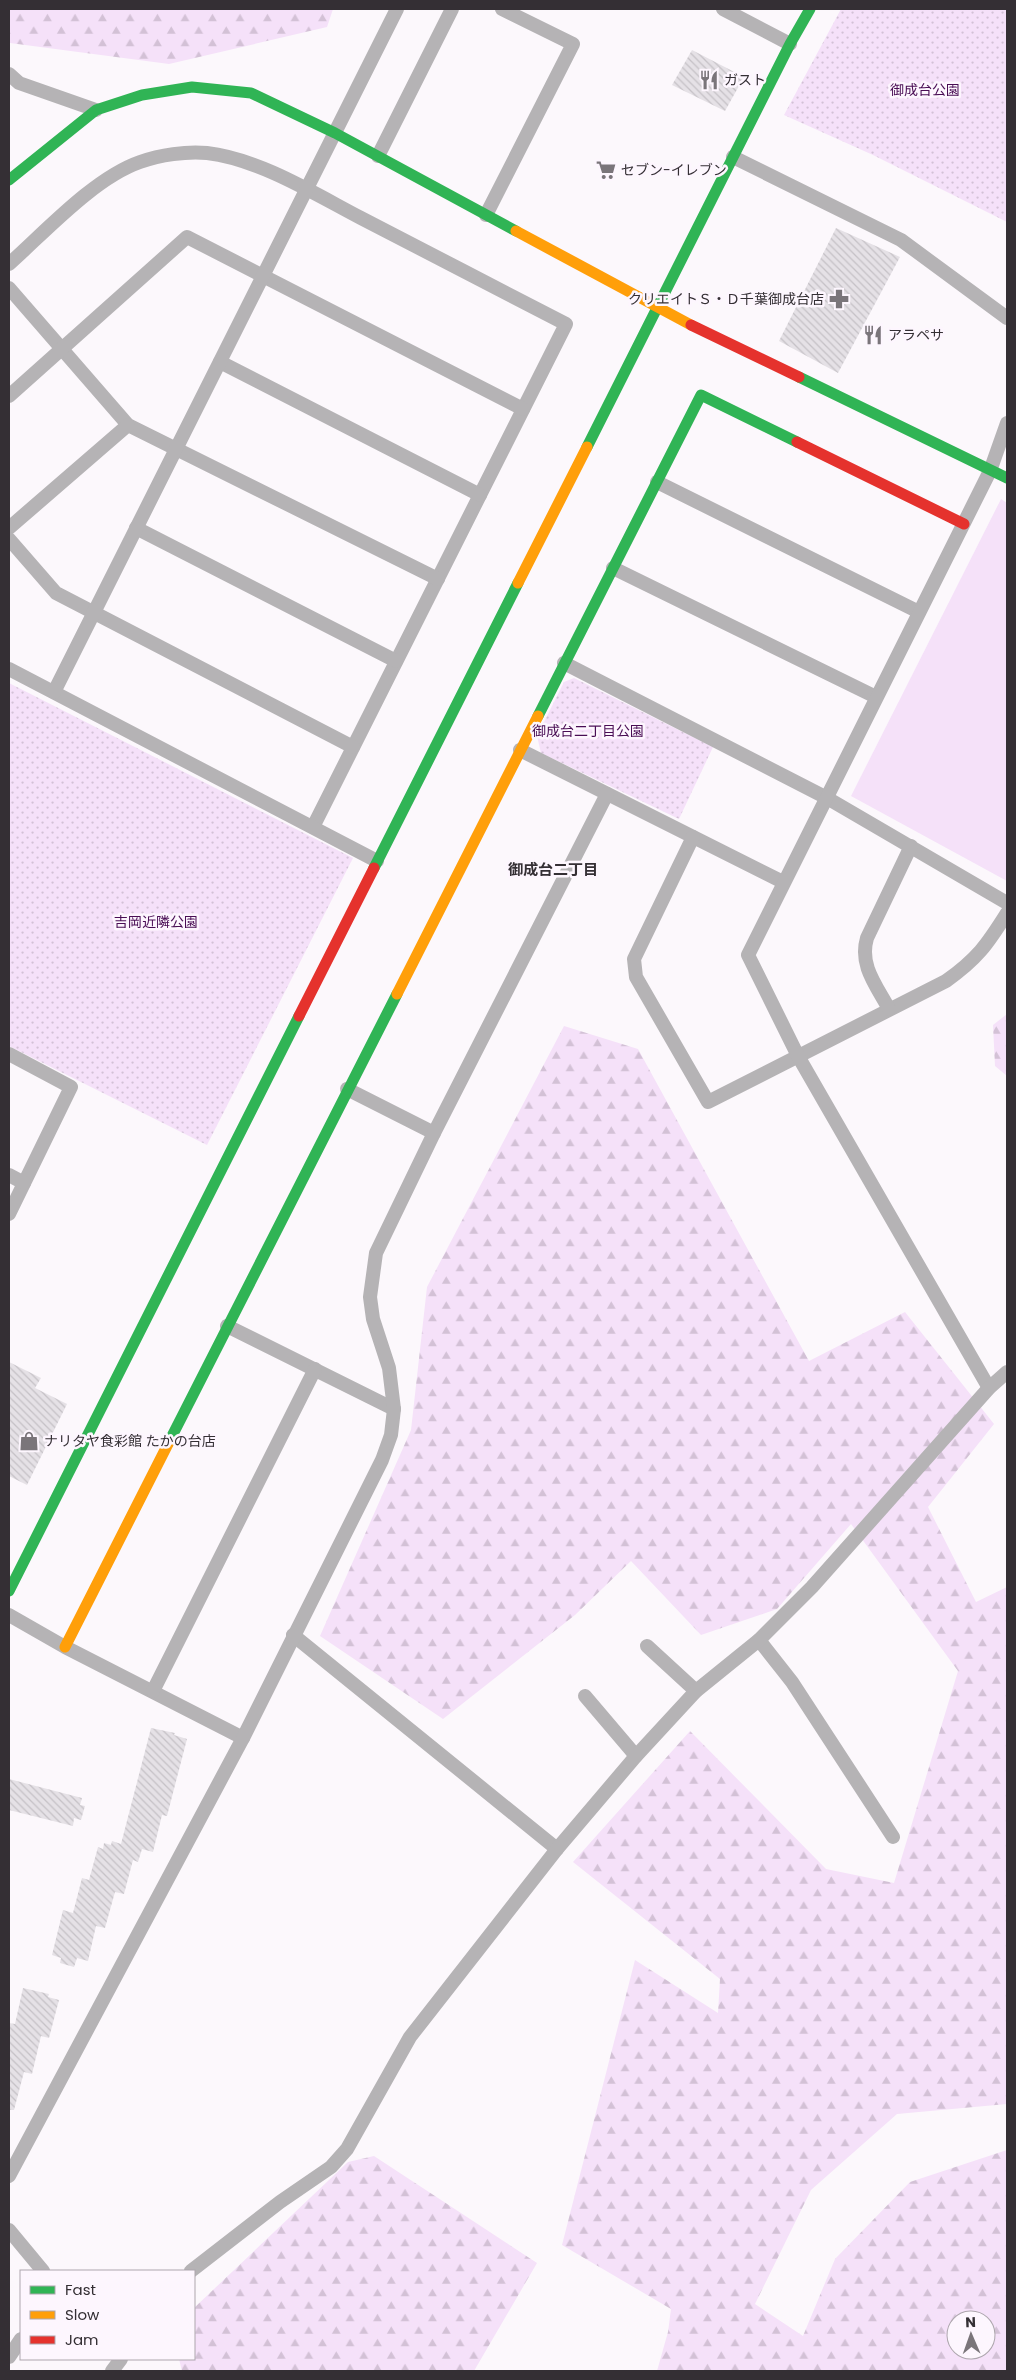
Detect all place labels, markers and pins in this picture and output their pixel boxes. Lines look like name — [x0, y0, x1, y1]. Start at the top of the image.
restaurant icon: ガスト — [698, 69, 720, 91]
place label: ガスト — [724, 70, 766, 90]
supermarket icon: セブン-イレブン — [595, 159, 617, 181]
place label: セブン-イレブン — [621, 160, 727, 180]
pharmacy icon: クリエイトＳ・Ｄ千葉御成台店 — [828, 288, 850, 310]
place label: クリエイトＳ・Ｄ千葉御成台店 — [628, 289, 824, 309]
restaurant icon: アラペサ — [862, 324, 884, 346]
place label: アラペサ — [888, 325, 944, 345]
shop icon: ナリタヤ食彩館 たかの台店 — [18, 1430, 40, 1452]
place label: ナリタヤ食彩館 たかの台店 — [44, 1431, 216, 1451]

